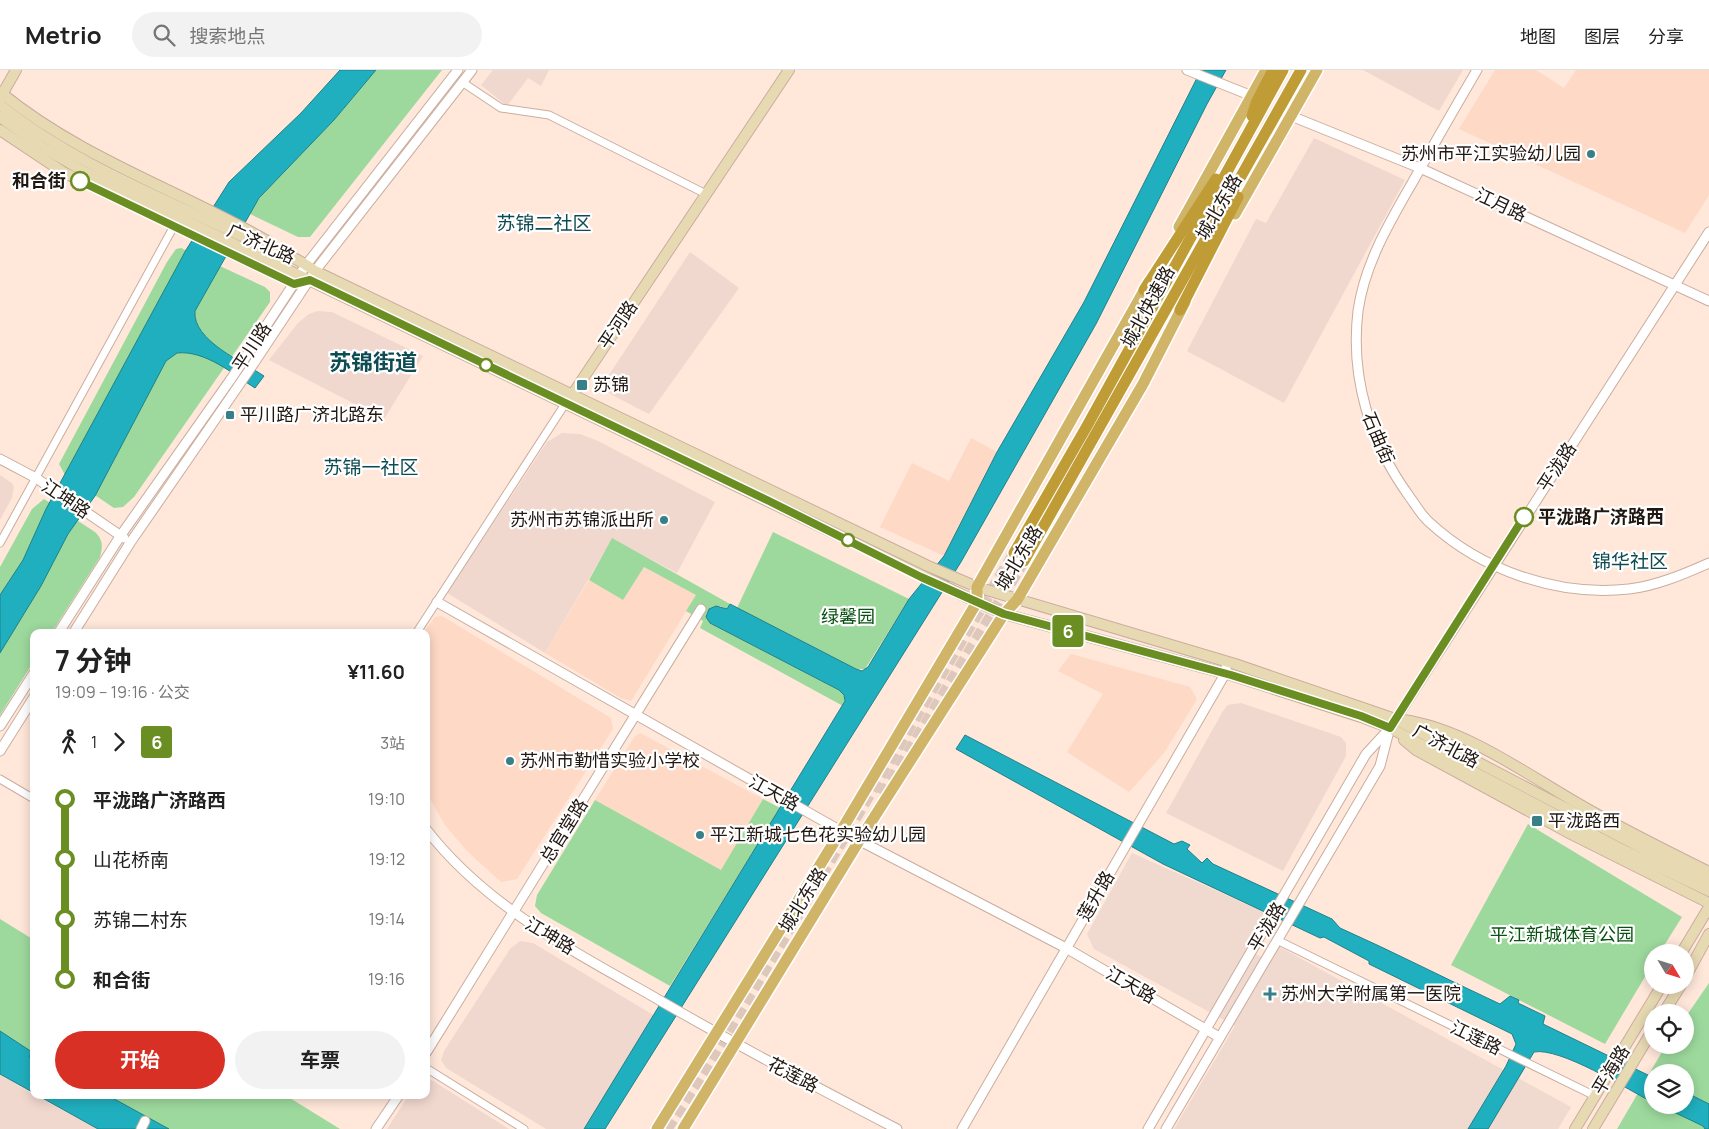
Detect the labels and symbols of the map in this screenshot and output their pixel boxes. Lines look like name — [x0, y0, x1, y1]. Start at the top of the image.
place label: 苏州市平江实验幼儿园 — [1401, 141, 1581, 165]
marker: 苏州市平江实验幼儿园 — [1585, 148, 1597, 160]
place label: 和合街 — [12, 168, 66, 192]
street label: 城北东路 — [1190, 169, 1247, 244]
marker: 和合街 — [70, 171, 90, 191]
street label: 江月路 — [1472, 182, 1531, 226]
district label: 苏锦二社区 — [496, 210, 592, 236]
street label: 广济北路 — [224, 217, 299, 269]
street label: 城北快速路 — [1115, 261, 1179, 352]
street label: 平河路 — [592, 295, 642, 354]
street label: 平川路 — [226, 317, 276, 376]
district label: 苏锦街道 — [329, 347, 417, 377]
unlabelled marker — [479, 358, 493, 372]
place label: 苏锦 — [593, 372, 629, 396]
marker: 苏锦 — [575, 378, 589, 392]
place label: 平川路广济北路东 — [240, 402, 384, 426]
street label: 石曲街 — [1357, 408, 1401, 467]
marker: 平川路广济北路东 — [224, 409, 236, 421]
street label: 平泷路 — [1531, 437, 1581, 496]
district label: 苏锦一社区 — [323, 454, 419, 480]
street label: 江坤路 — [37, 473, 96, 523]
place label: 平泷路广济路西 — [1538, 504, 1664, 528]
place label: 苏州市苏锦派出所 — [510, 507, 654, 531]
marker: 平泷路广济路西 — [1514, 507, 1534, 527]
marker: 苏州市苏锦派出所 — [658, 514, 670, 526]
street label: 城北东路 — [989, 520, 1047, 595]
unlabelled marker — [841, 533, 855, 547]
district label: 锦华社区 — [1592, 548, 1668, 574]
park label: 绿馨园 — [821, 604, 875, 628]
line badge: 6 — [1052, 615, 1084, 647]
street label: 广济北路 — [1409, 718, 1484, 773]
place label: 苏州市勤惜实验小学校 — [520, 748, 700, 772]
marker: 苏州市勤惜实验小学校 — [504, 755, 516, 767]
street label: 江天路 — [745, 769, 804, 816]
street label: 总官堂路 — [534, 794, 592, 867]
place label: 平泷路西 — [1548, 808, 1620, 832]
marker: 平泷路西 — [1530, 814, 1544, 828]
place label: 平江新城七色花实验幼儿园 — [710, 822, 926, 846]
marker: 平江新城七色花实验幼儿园 — [694, 829, 706, 841]
street label: 城北东路 — [773, 863, 831, 936]
street label: 莲升路 — [1071, 866, 1119, 925]
street label: 平泷路 — [1242, 897, 1290, 956]
street label: 江坤路 — [521, 911, 580, 959]
park label: 平江新城体育公园 — [1490, 922, 1634, 946]
north arrow — [1644, 944, 1694, 994]
street label: 江天路 — [1102, 960, 1161, 1008]
place label: 苏州大学附属第一医院 — [1281, 981, 1461, 1005]
marker: 苏州大学附属第一医院 — [1263, 987, 1277, 1001]
street label: 江莲路 — [1447, 1014, 1506, 1060]
street label: 平海路 — [1586, 1040, 1634, 1099]
street label: 花莲路 — [764, 1051, 823, 1097]

